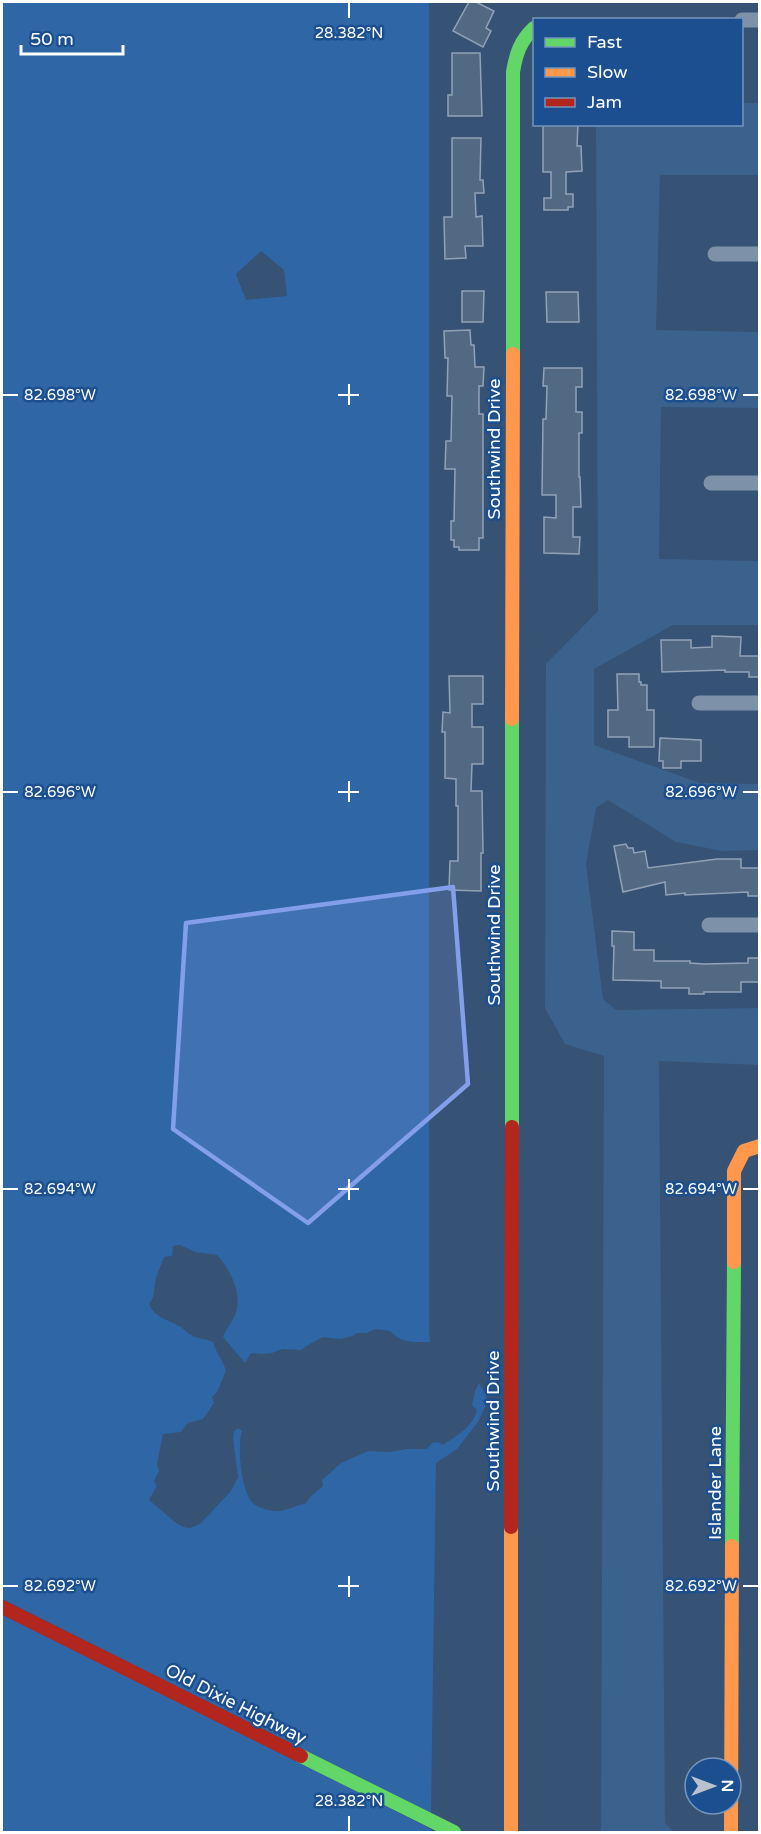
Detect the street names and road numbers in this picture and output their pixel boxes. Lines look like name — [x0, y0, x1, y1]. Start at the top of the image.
street label: Southwind Drive — [483, 379, 505, 519]
street label: Southwind Drive — [483, 865, 505, 1005]
street label: Southwind Drive — [482, 1351, 504, 1491]
street label: Islander Lane — [704, 1426, 726, 1540]
street label: Old Dixie Highway — [162, 1659, 311, 1749]

